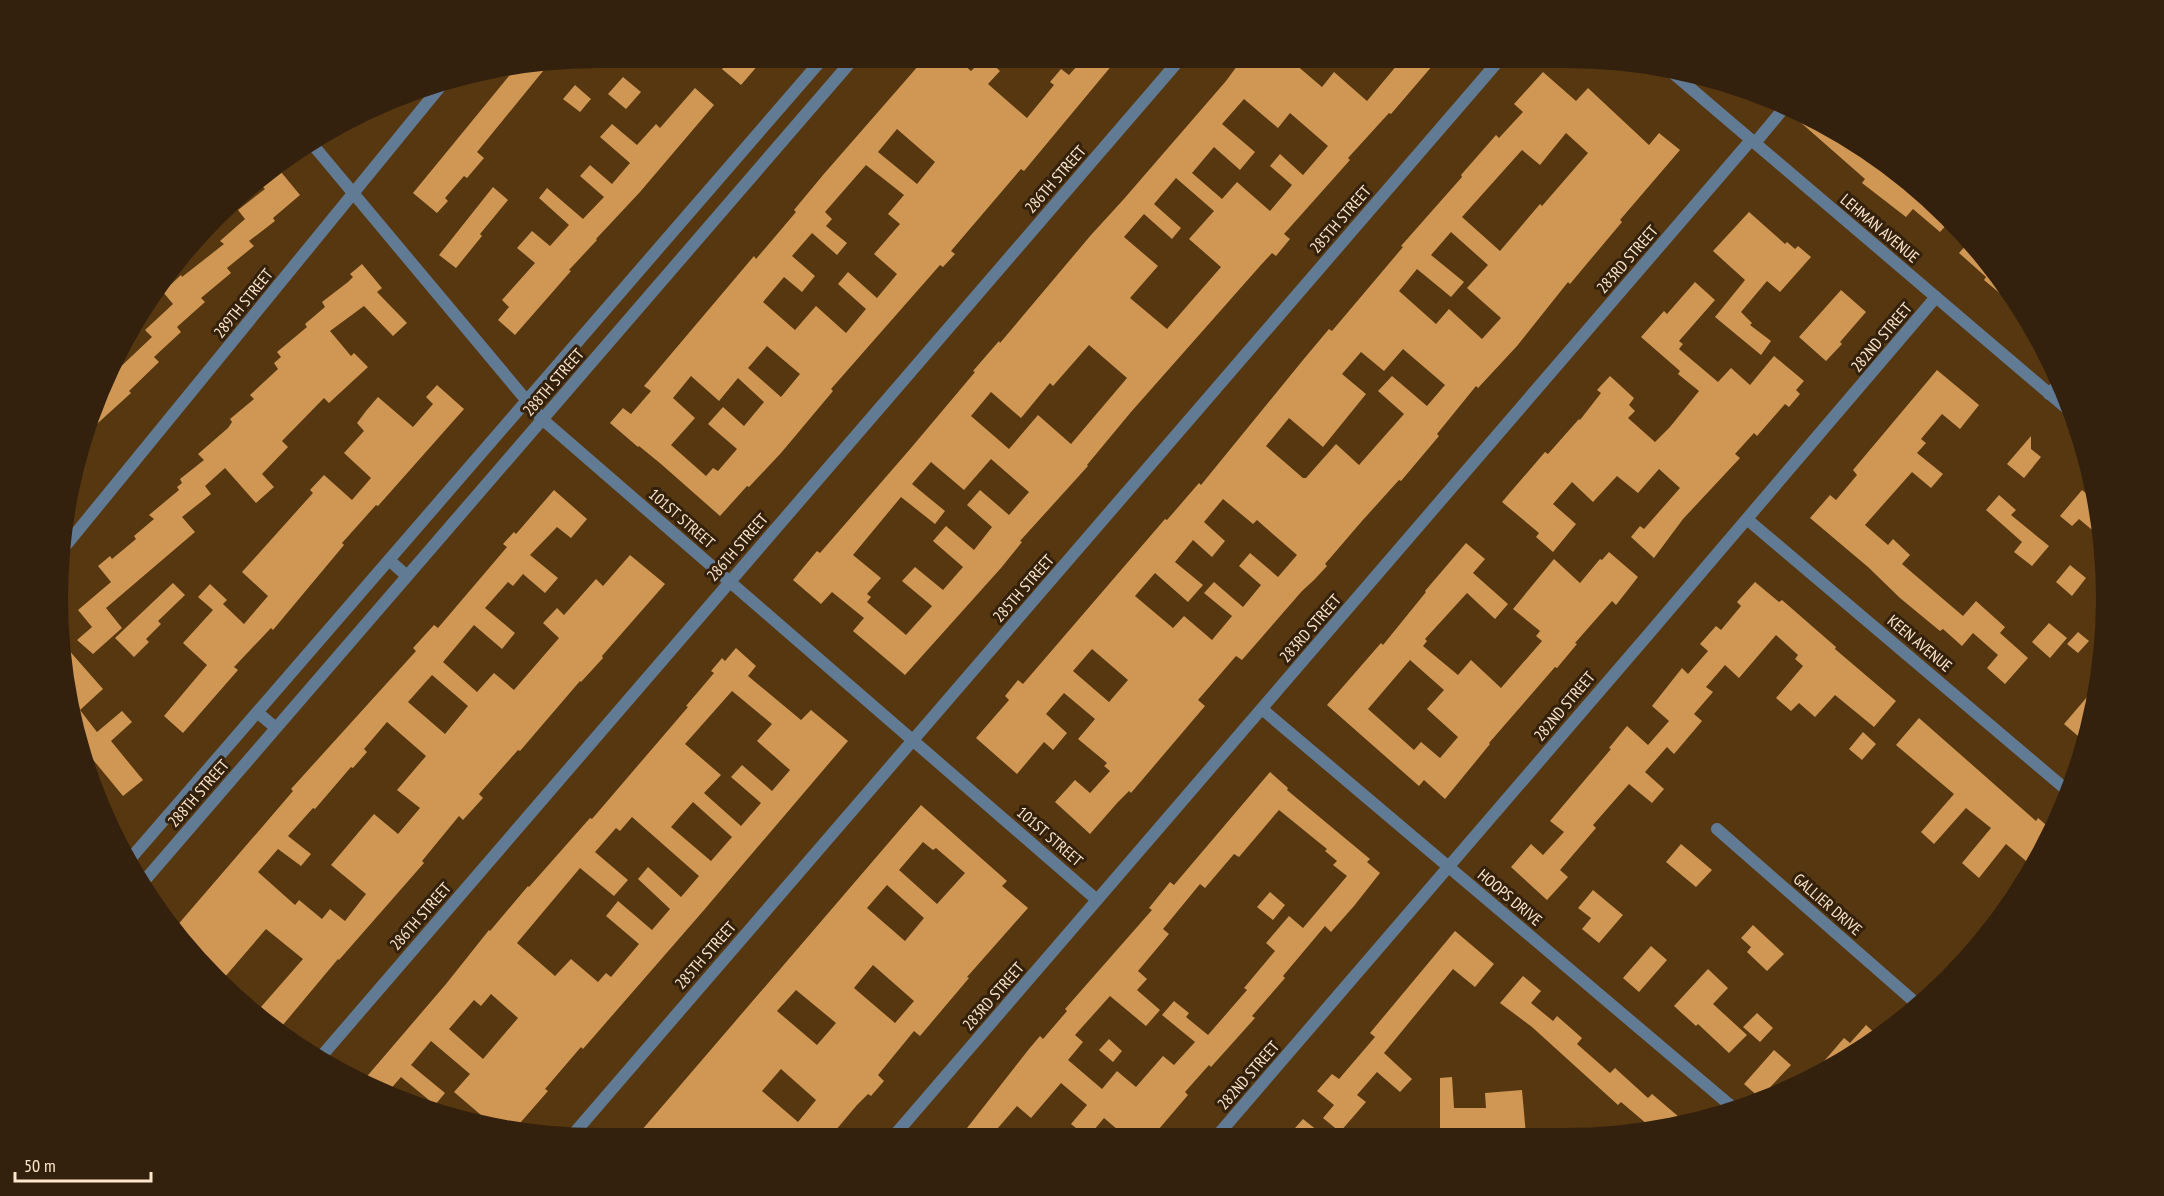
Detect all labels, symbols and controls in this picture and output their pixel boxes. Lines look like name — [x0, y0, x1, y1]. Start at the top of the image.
street label: 286TH STREET — [1020, 141, 1090, 217]
street label: 285TH STREET — [1305, 181, 1375, 257]
street label: LEHMAN AVENUE — [1837, 189, 1923, 267]
street label: 283RD STREET — [1592, 221, 1662, 297]
street label: 289TH STREET — [209, 264, 277, 342]
street label: 282ND STREET — [1846, 298, 1916, 376]
street label: 288TH STREET — [518, 344, 588, 420]
street label: 101ST STREET — [645, 484, 719, 552]
street label: 286TH STREET — [702, 509, 772, 585]
street label: 285TH STREET — [988, 550, 1058, 626]
street label: 283RD STREET — [1275, 590, 1345, 666]
street label: KEEN AVENUE — [1884, 610, 1956, 676]
street label: 282ND STREET — [1529, 667, 1599, 745]
street label: 288TH STREET — [163, 755, 233, 831]
street label: 101ST STREET — [1013, 802, 1087, 870]
street label: HOOPS DRIVE — [1474, 864, 1546, 930]
street label: GALLIER DRIVE — [1790, 869, 1867, 939]
street label: 286TH STREET — [385, 878, 455, 954]
street label: 285TH STREET — [670, 917, 740, 993]
street label: 283RD STREET — [958, 958, 1028, 1034]
street label: 282ND STREET — [1213, 1037, 1283, 1113]
scale bar — [15, 1145, 152, 1183]
text: 50 m — [24, 1154, 56, 1177]

